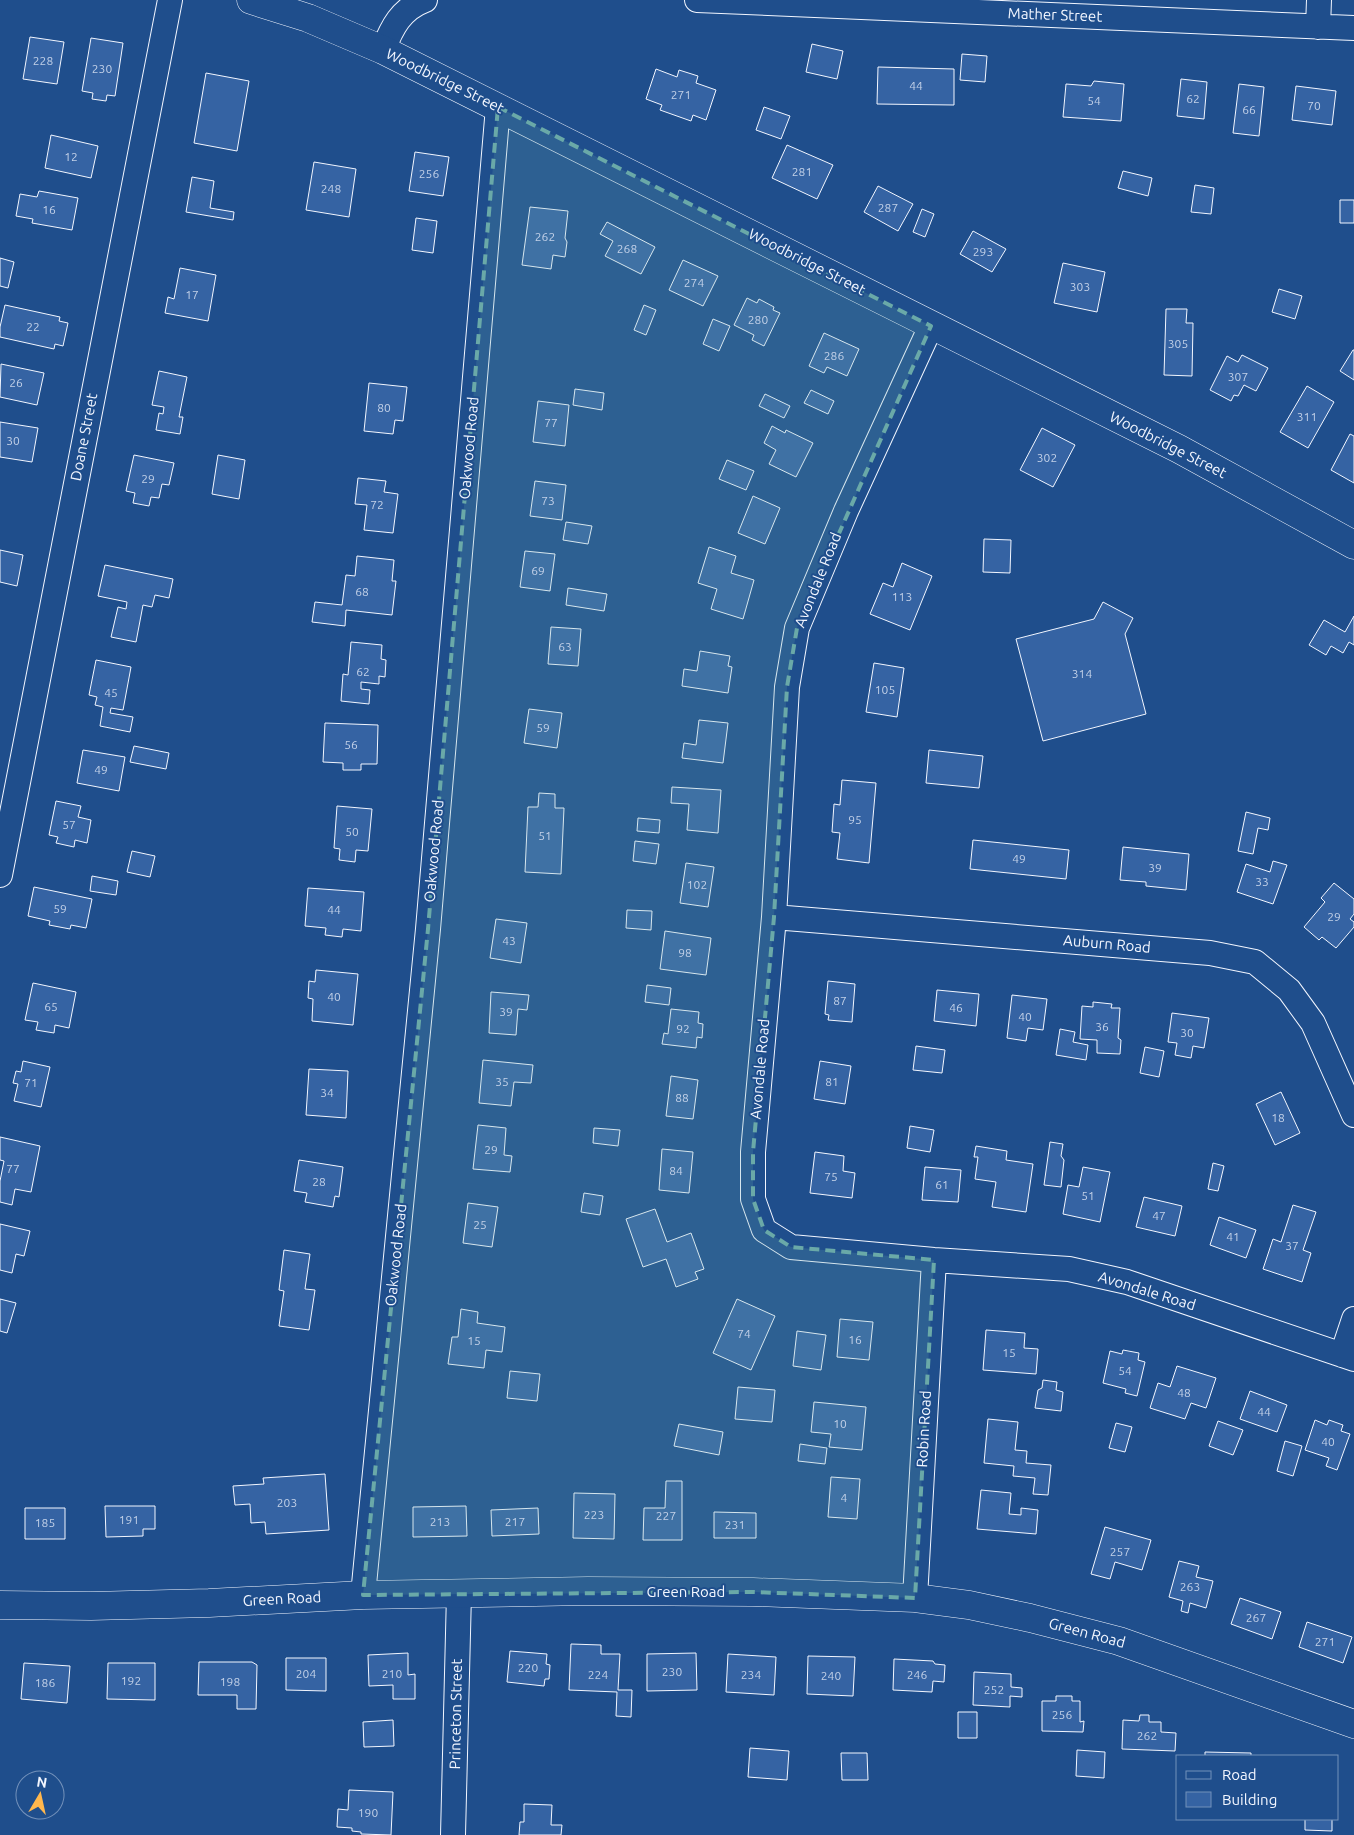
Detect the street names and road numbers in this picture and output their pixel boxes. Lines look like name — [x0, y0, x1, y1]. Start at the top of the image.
street label: Mather Street — [1007, 4, 1103, 25]
street label: Woodbridge Street — [383, 45, 507, 117]
street label: Woodbridge Street — [746, 225, 869, 298]
street label: Doane Street — [67, 391, 100, 482]
street label: Oakwood Road — [456, 396, 481, 500]
street label: Woodbridge Street — [1107, 408, 1230, 481]
street label: Avondale Road — [791, 530, 844, 630]
street label: Oakwood Road — [421, 799, 446, 903]
street label: Auburn Road — [1063, 931, 1152, 956]
street label: Avondale Road — [747, 1018, 772, 1120]
street label: Oakwood Road — [382, 1203, 409, 1307]
street label: Avondale Road — [1096, 1268, 1198, 1313]
street label: Robin Road — [913, 1390, 934, 1468]
street label: Green Road — [647, 1583, 725, 1600]
street label: Green Road — [242, 1588, 322, 1609]
street label: Green Road — [1047, 1614, 1127, 1651]
street label: Princeton Street — [446, 1658, 465, 1769]

